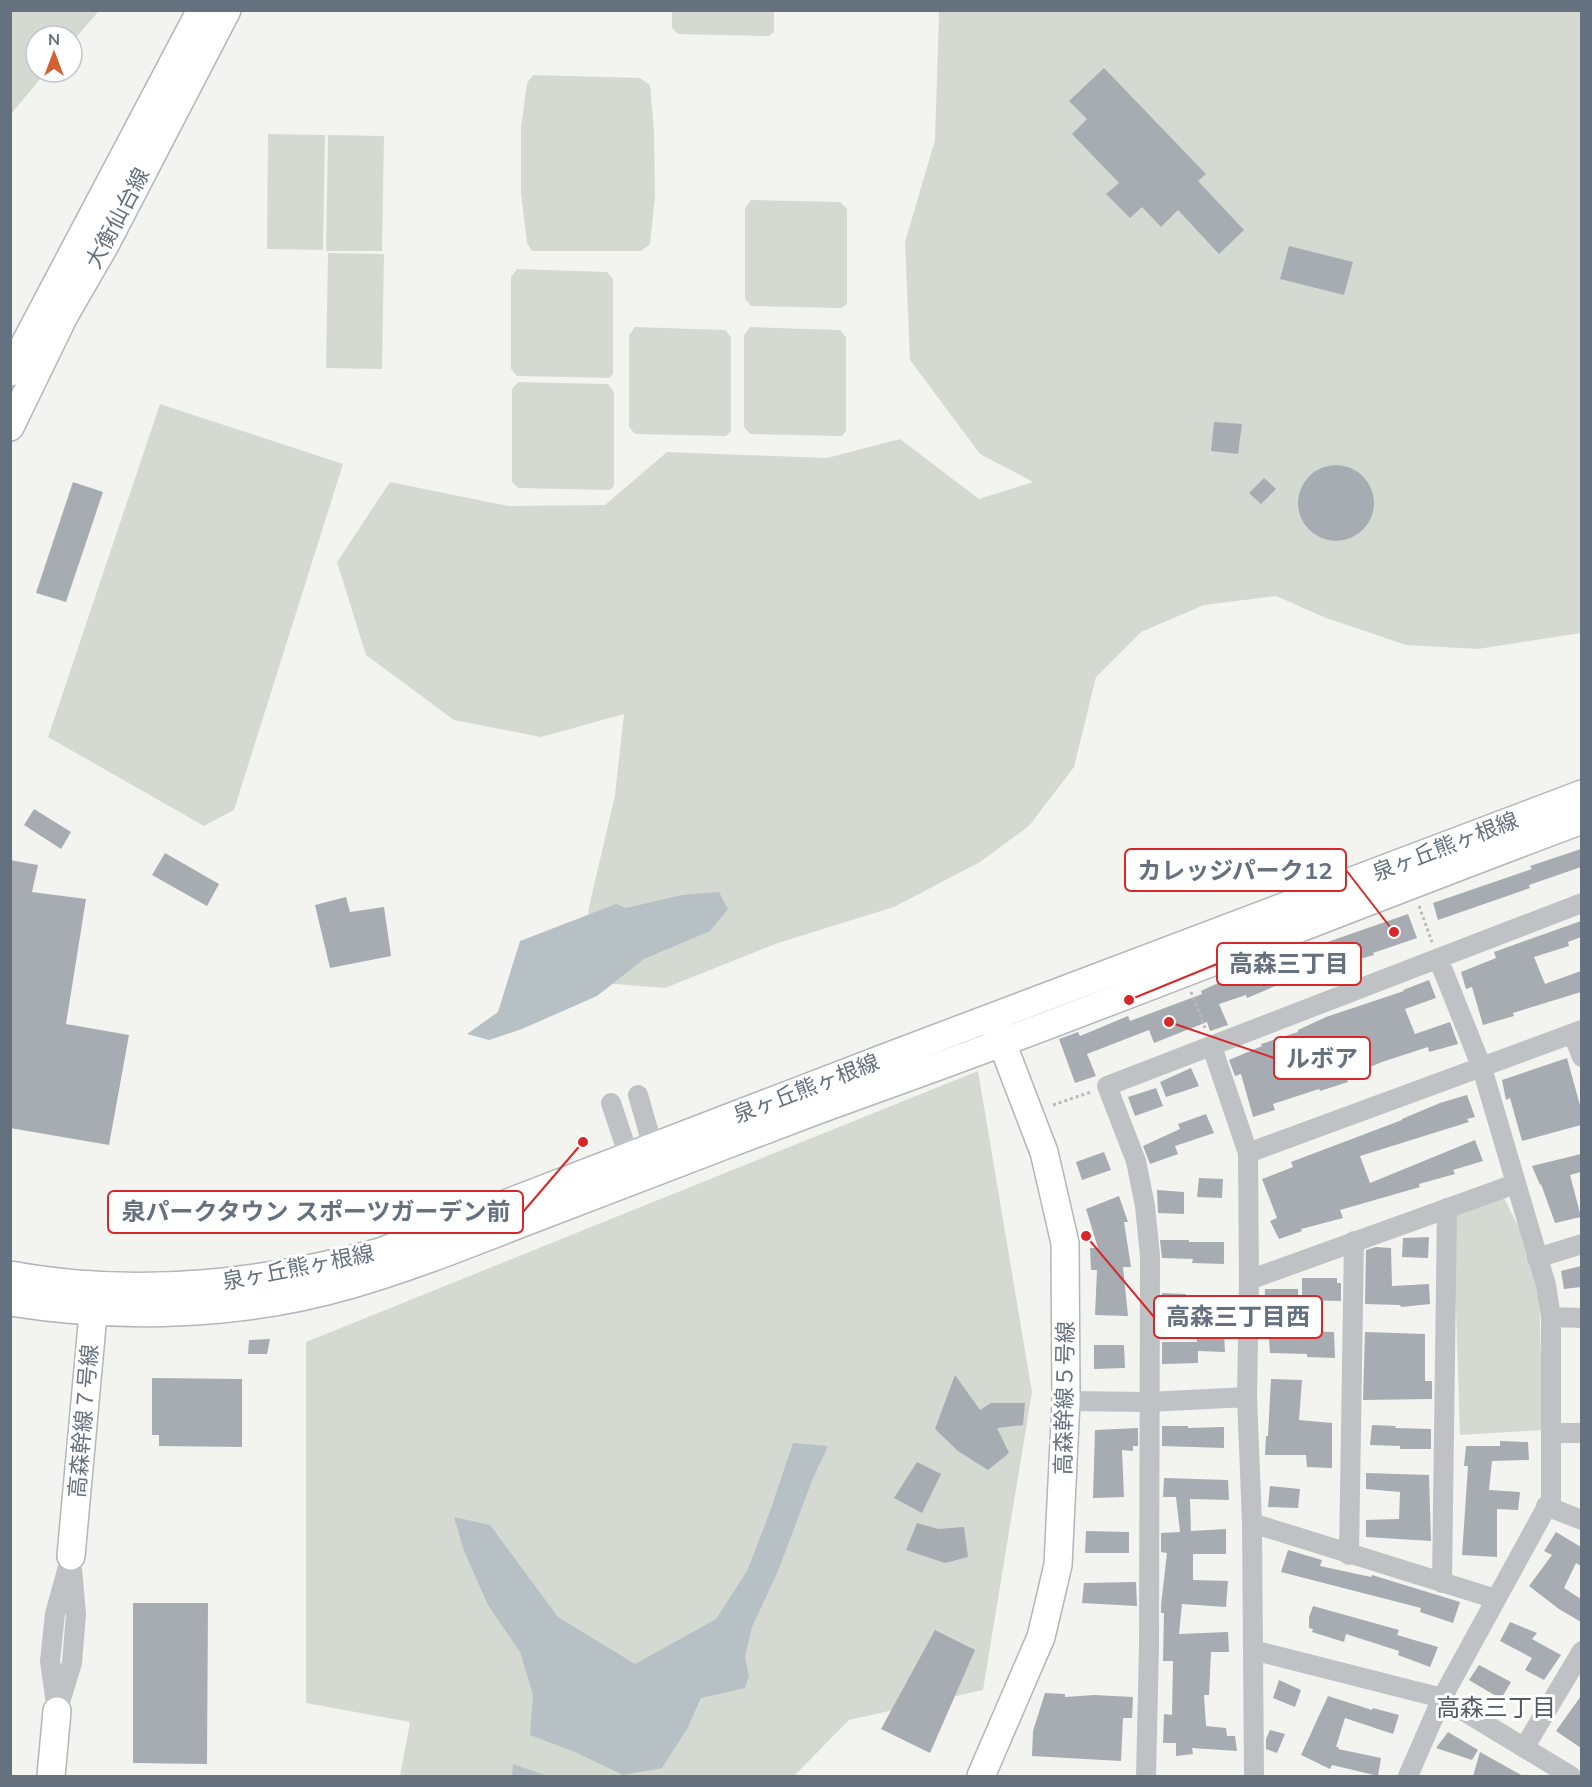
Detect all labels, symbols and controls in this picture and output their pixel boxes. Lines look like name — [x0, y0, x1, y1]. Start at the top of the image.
north arrow — [24, 24, 84, 84]
text: N — [48, 29, 60, 49]
street label: 大衡仙台線 — [79, 163, 155, 273]
street label: 泉ヶ丘熊ヶ根線 — [1368, 805, 1522, 887]
callout: カレッジパーク12 — [1125, 849, 1346, 891]
text: カレッジパーク12 — [1137, 855, 1333, 885]
callout: 高森三丁目 — [1217, 943, 1361, 985]
text: 高森三丁目 — [1229, 948, 1349, 978]
callout: ルボア — [1274, 1037, 1370, 1079]
text: ルボア — [1286, 1043, 1358, 1073]
street label: 泉ヶ丘熊ヶ根線 — [729, 1047, 883, 1129]
callout: 泉パークタウン スポーツガーデン前 — [108, 1191, 523, 1233]
text: 泉パークタウン スポーツガーデン前 — [121, 1196, 511, 1226]
street label: 泉ヶ丘熊ヶ根線 — [220, 1239, 376, 1295]
callout: 高森三丁目西 — [1154, 1296, 1322, 1338]
text: 高森三丁目西 — [1166, 1301, 1310, 1331]
street label: 高森幹線５号線 — [1049, 1321, 1079, 1475]
street label: 高森幹線７号線 — [62, 1343, 104, 1499]
district label: 高森三丁目 — [1436, 1692, 1556, 1722]

